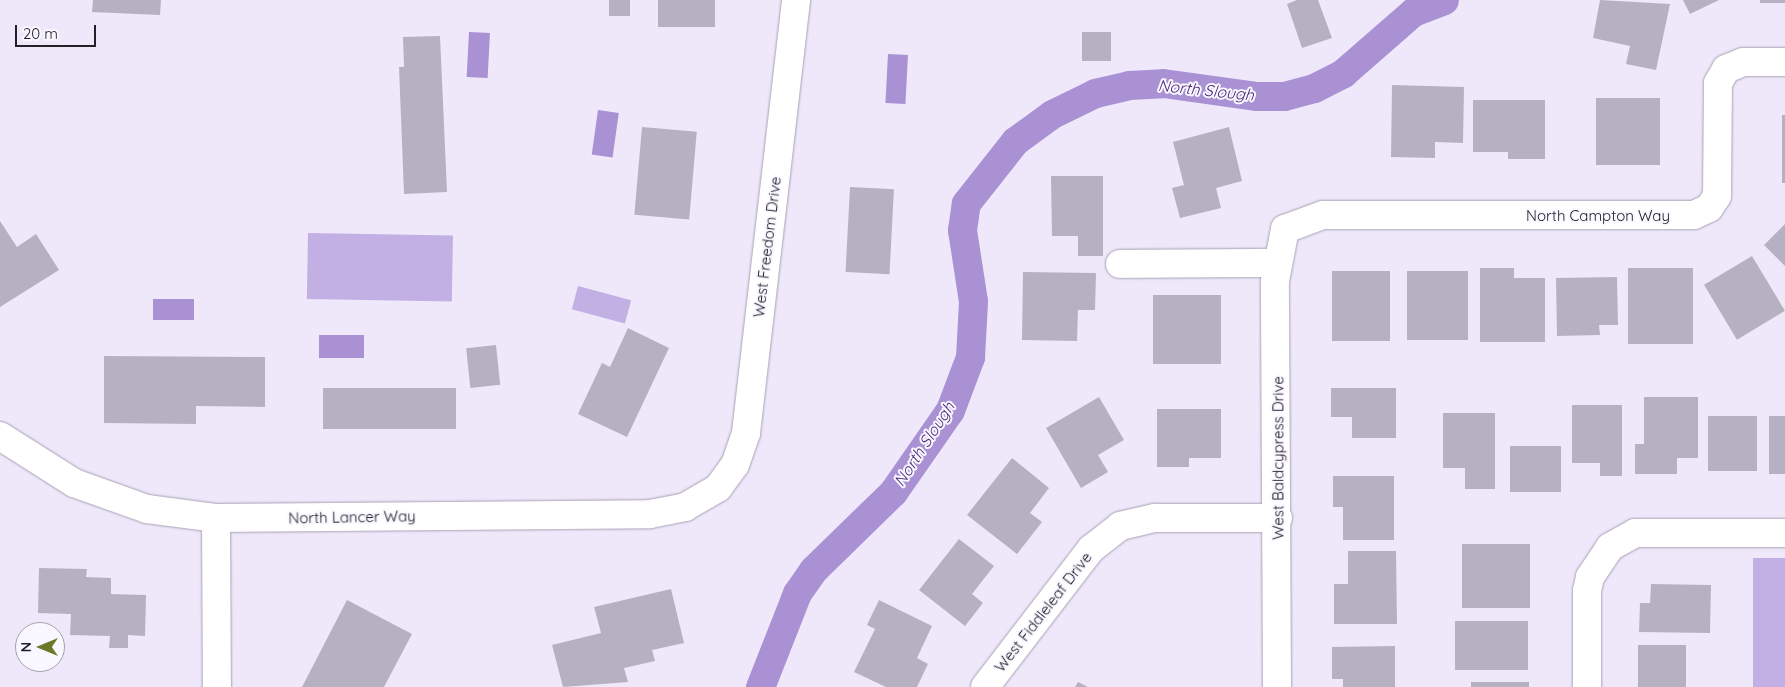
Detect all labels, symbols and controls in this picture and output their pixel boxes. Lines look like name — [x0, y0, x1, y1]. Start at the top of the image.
scale bar — [18, 15, 99, 47]
text: 20 m — [23, 24, 58, 43]
water label: North Slough — [1157, 75, 1255, 105]
street label: West Freedom Drive — [749, 176, 785, 318]
street label: North Campton Way — [1526, 207, 1670, 225]
street label: West Baldcypress Drive — [1269, 376, 1287, 540]
water label: North Slough — [890, 398, 958, 490]
street label: North Lancer Way — [288, 507, 416, 527]
street label: West Fiddleleaf Drive — [991, 548, 1095, 676]
north arrow — [15, 622, 65, 672]
text: N — [17, 642, 35, 652]

